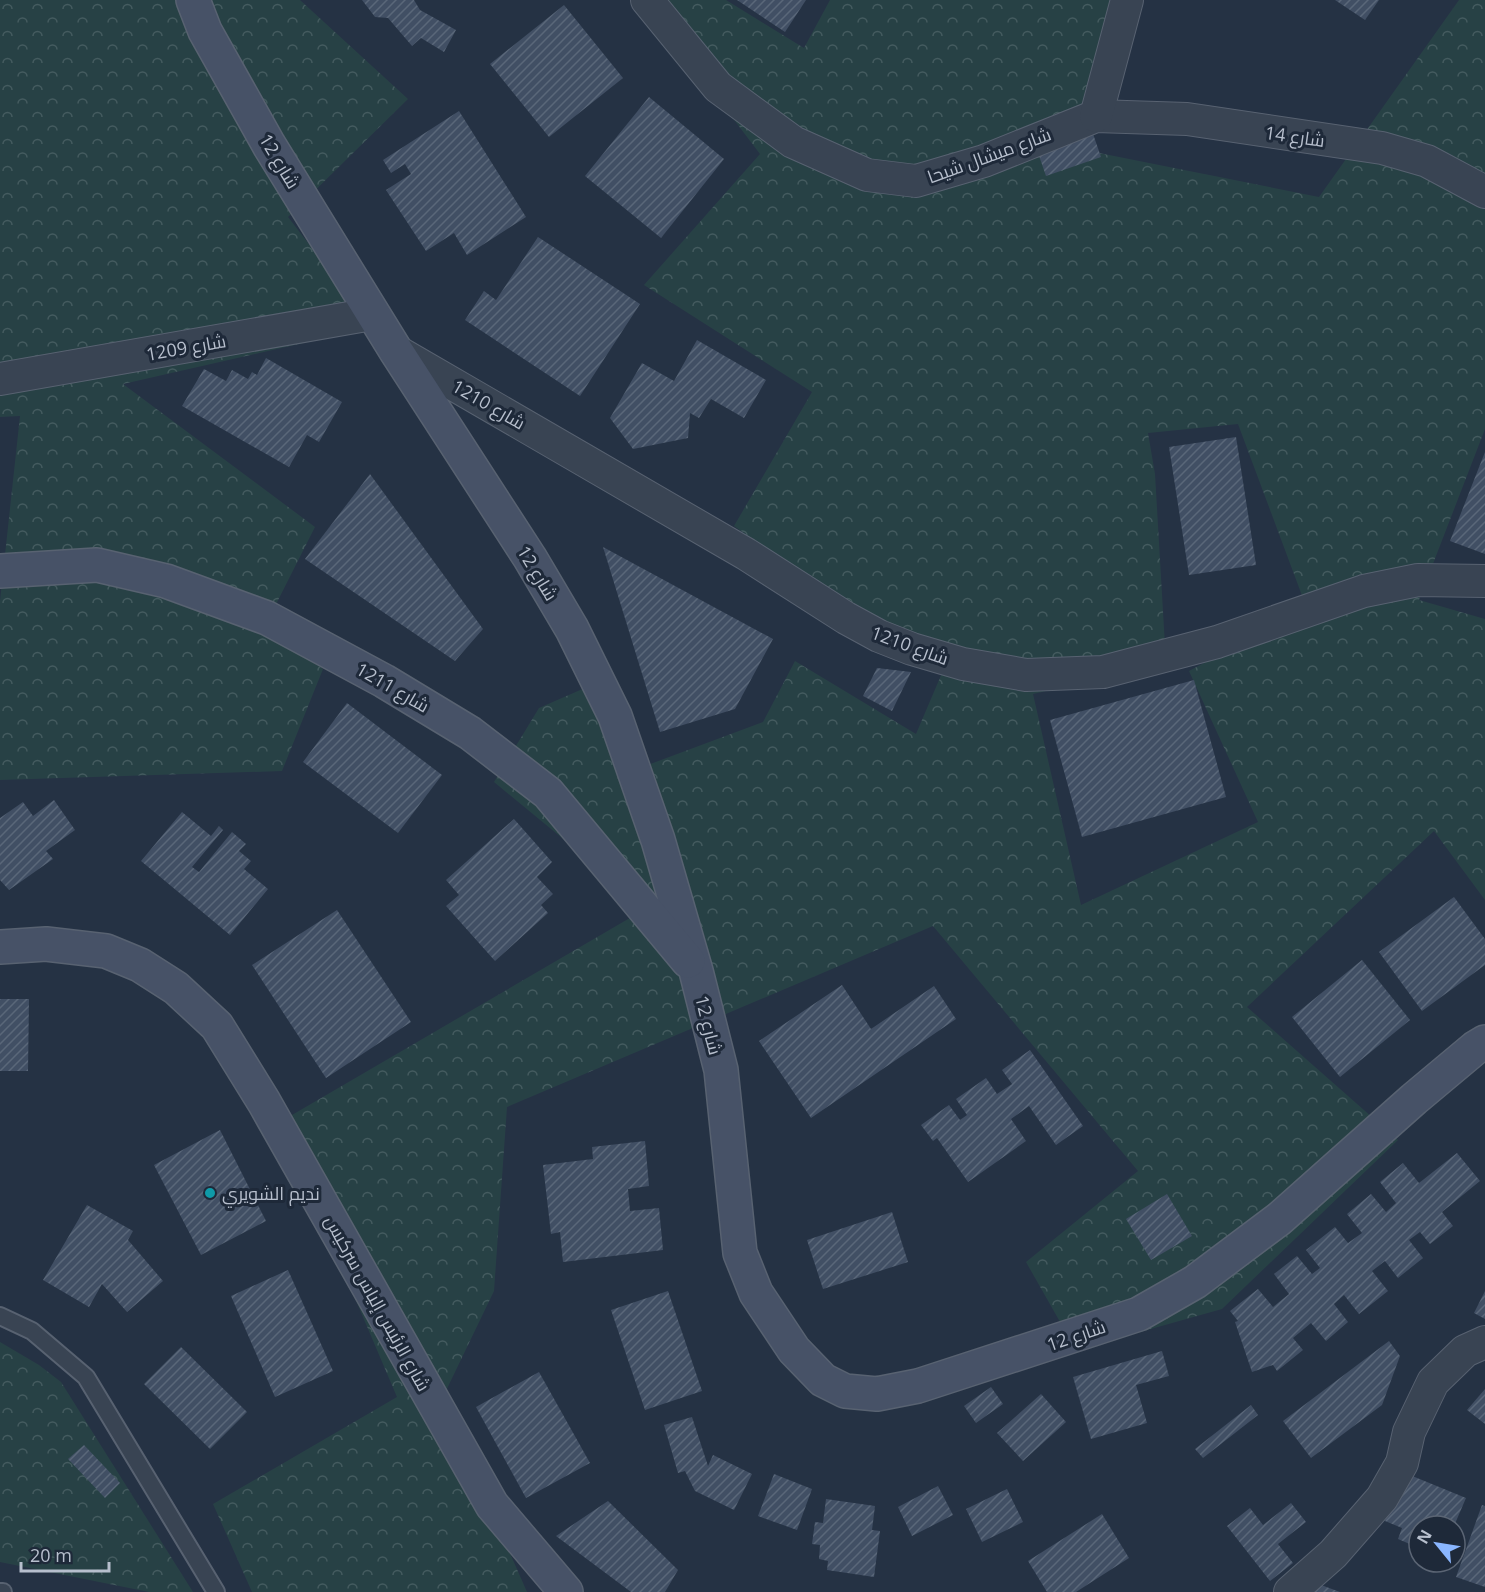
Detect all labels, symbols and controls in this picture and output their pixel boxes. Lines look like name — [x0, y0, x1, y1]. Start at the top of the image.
street label: شارع 14 — [1263, 120, 1326, 153]
street label: شارع ميشال شيحا — [924, 121, 1055, 189]
street label: شارع 12 — [253, 129, 306, 193]
street label: شارع 1209 — [144, 328, 228, 367]
street label: شارع 1210 — [448, 373, 530, 435]
street label: شارع 12 — [511, 541, 564, 605]
street label: شارع 1210 — [868, 620, 952, 671]
street label: شارع 1211 — [352, 656, 434, 718]
street label: شارع 12 — [689, 993, 728, 1057]
place label: نديم الشويري — [222, 1181, 320, 1208]
marker: نديم الشويري — [203, 1186, 217, 1200]
street label: شارع الرئيس إلياس سركيس — [319, 1211, 436, 1396]
street label: شارع 12 — [1044, 1314, 1109, 1357]
north arrow — [1407, 1514, 1467, 1574]
text: N — [1411, 1525, 1437, 1548]
scale bar — [21, 1535, 110, 1573]
text: 20 m — [30, 1543, 72, 1567]

